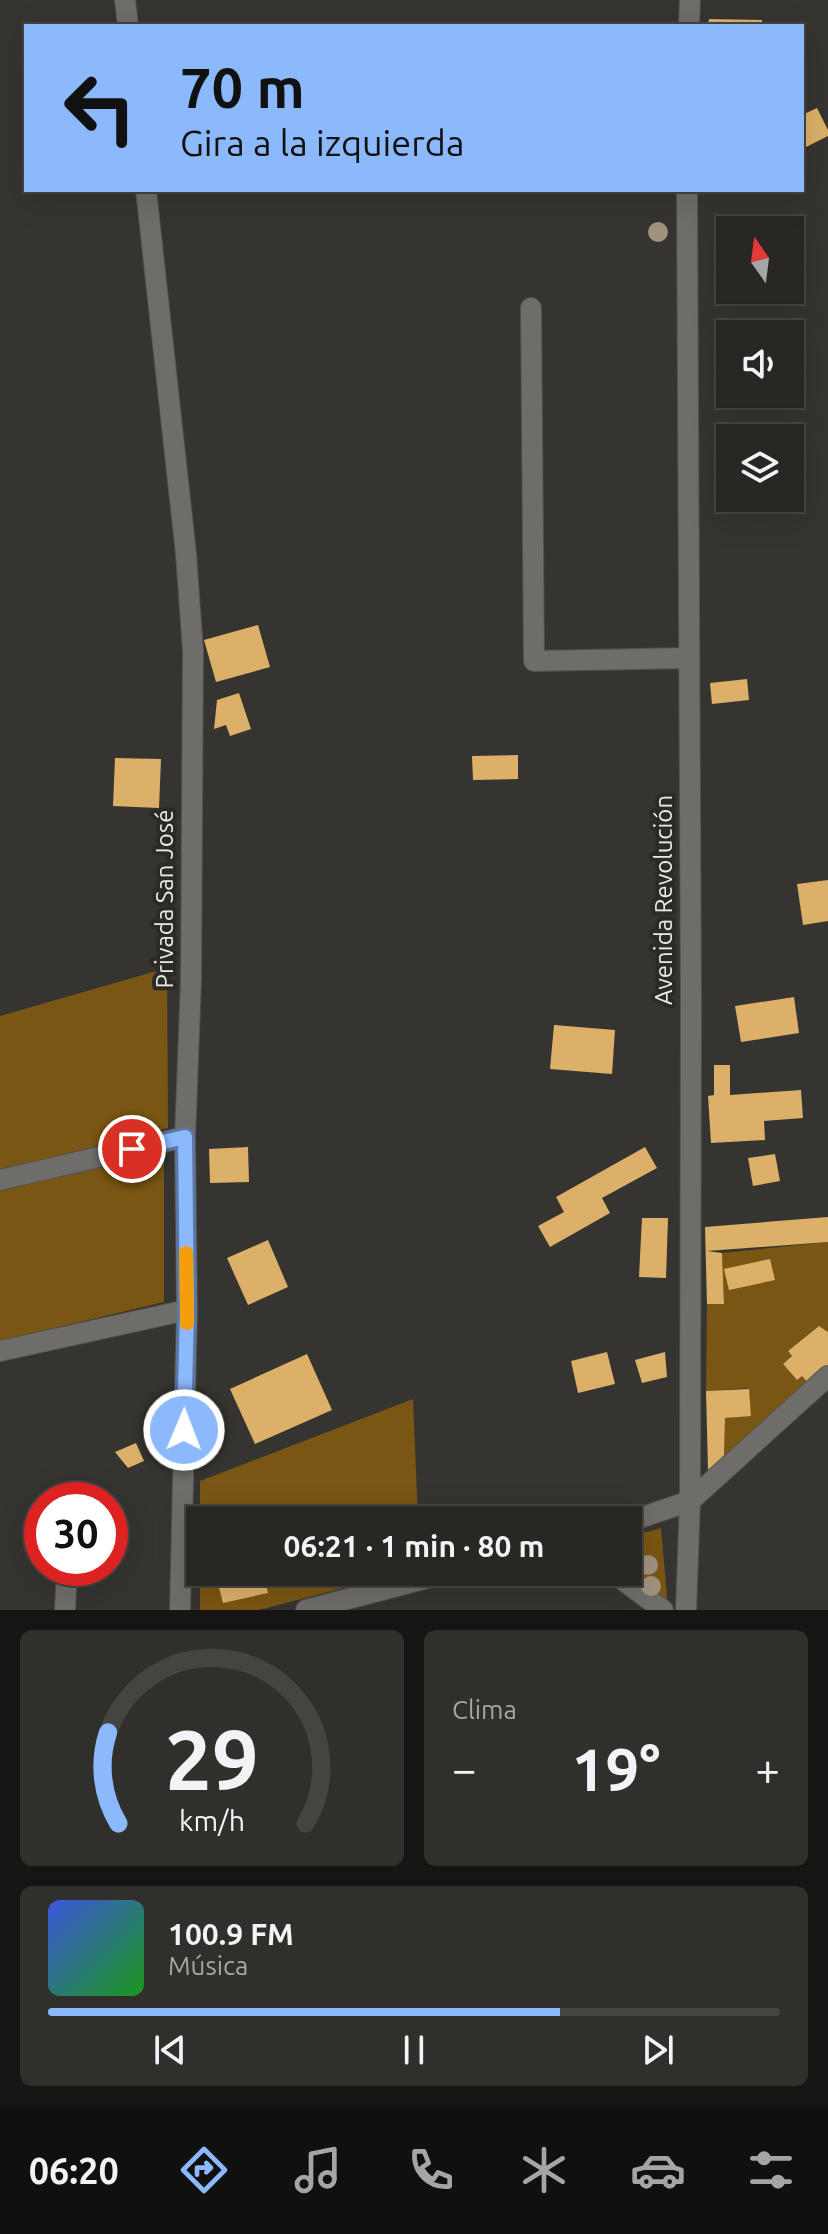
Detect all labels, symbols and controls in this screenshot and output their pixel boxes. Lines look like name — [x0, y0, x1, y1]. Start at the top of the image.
icon: left — [48, 56, 152, 160]
text: 70 m — [180, 56, 305, 119]
text: Gira a la izquierda — [180, 122, 464, 163]
north arrow — [716, 216, 804, 304]
map controls — [716, 216, 804, 512]
button: sound — [716, 320, 804, 408]
button: layers — [716, 424, 804, 512]
street label: Avenida Revolución — [650, 795, 677, 1005]
street label: Privada San José — [151, 810, 178, 988]
pin — [98, 1115, 166, 1183]
icon: arrive — [110, 1127, 154, 1171]
position arrow — [142, 1388, 226, 1472]
speed limit sign: 30 — [24, 1482, 128, 1586]
text: 06:21 · 1 min · 80 m — [284, 1529, 544, 1563]
text: Clima — [452, 1695, 517, 1724]
text: 29 — [165, 1712, 259, 1806]
text: 19° — [572, 1735, 660, 1802]
text: − — [452, 1744, 477, 1793]
text: + — [755, 1744, 780, 1793]
text: km/h — [179, 1804, 245, 1836]
text: 100.9 FM — [168, 1917, 294, 1951]
text: Música — [168, 1951, 248, 1980]
icon: previous — [148, 2028, 192, 2072]
icon: pause — [392, 2028, 436, 2072]
icon: next — [636, 2028, 680, 2072]
icon: directions — [176, 2142, 232, 2198]
icon: music — [290, 2142, 346, 2198]
icon: phone — [403, 2142, 459, 2198]
icon: climate — [516, 2142, 572, 2198]
icon: car — [630, 2142, 686, 2198]
icon: filters — [743, 2142, 799, 2198]
text: 06:20 — [29, 2150, 119, 2191]

